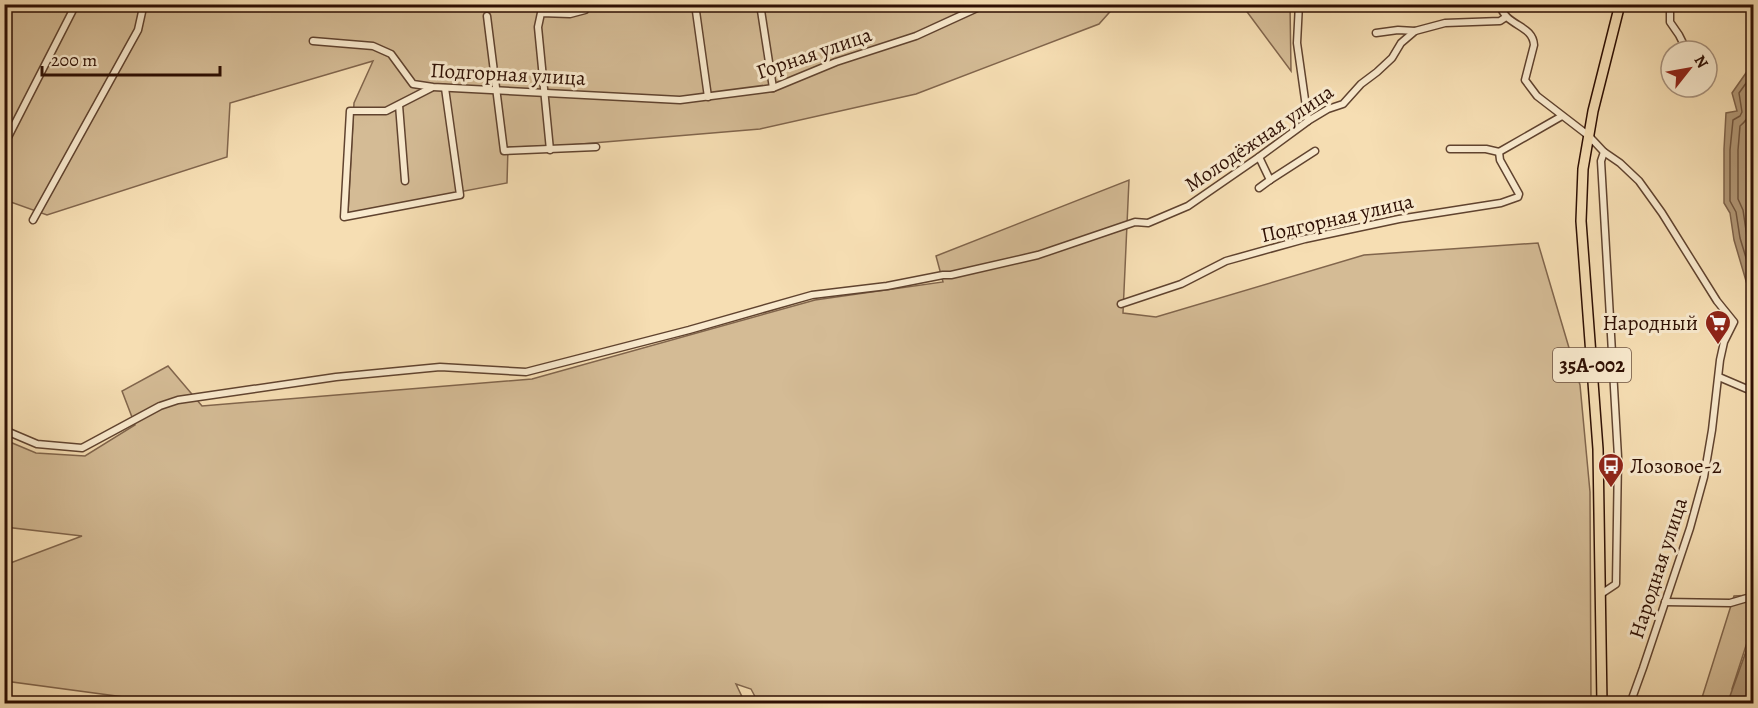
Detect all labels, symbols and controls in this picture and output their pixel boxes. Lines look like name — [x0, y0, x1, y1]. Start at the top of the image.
street label: Горная улица — [753, 20, 876, 86]
scale bar — [42, 39, 220, 77]
north arrow — [1659, 39, 1719, 99]
text: 200 m — [51, 48, 97, 72]
text: N — [1689, 51, 1714, 73]
street label: Подгорная улица — [430, 56, 587, 92]
street label: Молодёжная улица — [1179, 78, 1339, 198]
street label: Подгорная улица — [1258, 187, 1416, 249]
supermarket icon: Народный — [1703, 308, 1733, 346]
place label: Народный — [1602, 309, 1698, 337]
road number: 35А-002 — [1553, 348, 1631, 382]
bus stop icon: Лозовое-2 — [1596, 451, 1626, 489]
place label: Лозовое-2 — [1630, 452, 1722, 480]
street label: Народная улица — [1622, 494, 1694, 642]

